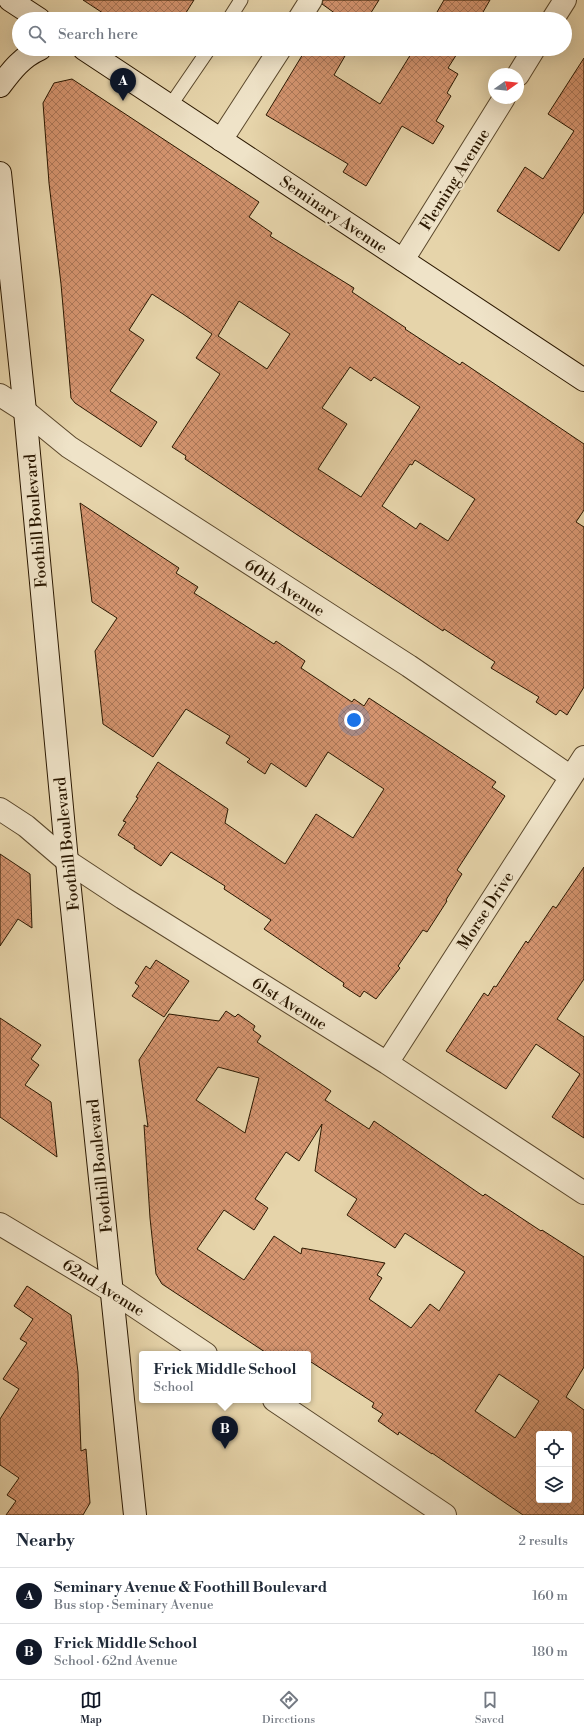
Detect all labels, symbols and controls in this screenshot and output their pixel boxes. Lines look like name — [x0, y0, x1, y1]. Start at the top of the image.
search box — [12, 12, 572, 56]
icon: search — [26, 23, 48, 45]
text: Search here — [58, 25, 138, 44]
pin: A — [110, 68, 136, 101]
north arrow — [488, 68, 524, 104]
street label: Fleming Avenue — [415, 125, 494, 234]
street label: Seminary Avenue — [276, 171, 391, 258]
street label: Foothill Boulevard — [20, 453, 52, 589]
street label: 60th Avenue — [241, 554, 328, 621]
your location — [344, 710, 364, 730]
street label: Foothill Boulevard — [50, 776, 84, 912]
street label: Morse Drive — [453, 868, 519, 953]
street label: 61st Avenue — [248, 973, 331, 1035]
street label: Foothill Boulevard — [83, 1098, 117, 1234]
street label: 62nd Avenue — [59, 1255, 148, 1321]
popup — [139, 1351, 311, 1403]
text: Frick Middle School — [153, 1360, 297, 1379]
text: School — [153, 1379, 194, 1395]
pin: B — [212, 1416, 238, 1449]
map controls — [536, 1431, 572, 1503]
button: locate — [536, 1431, 572, 1467]
button: layers — [536, 1467, 572, 1503]
text: Nearby — [16, 1530, 75, 1552]
text: 2 results — [519, 1533, 568, 1549]
text: Seminary Avenue & Foothill Boulevard — [54, 1578, 327, 1597]
text: A — [24, 1588, 34, 1604]
text: 160 m — [532, 1588, 568, 1604]
text: Bus stop · Seminary Avenue — [54, 1597, 213, 1613]
text: Frick Middle School — [54, 1634, 197, 1653]
text: B — [24, 1644, 34, 1660]
text: 180 m — [532, 1644, 568, 1660]
text: School · 62nd Avenue — [54, 1653, 178, 1669]
tab: Map — [80, 1689, 102, 1727]
tab: Directions — [262, 1689, 315, 1727]
tab: Saved — [475, 1689, 504, 1727]

